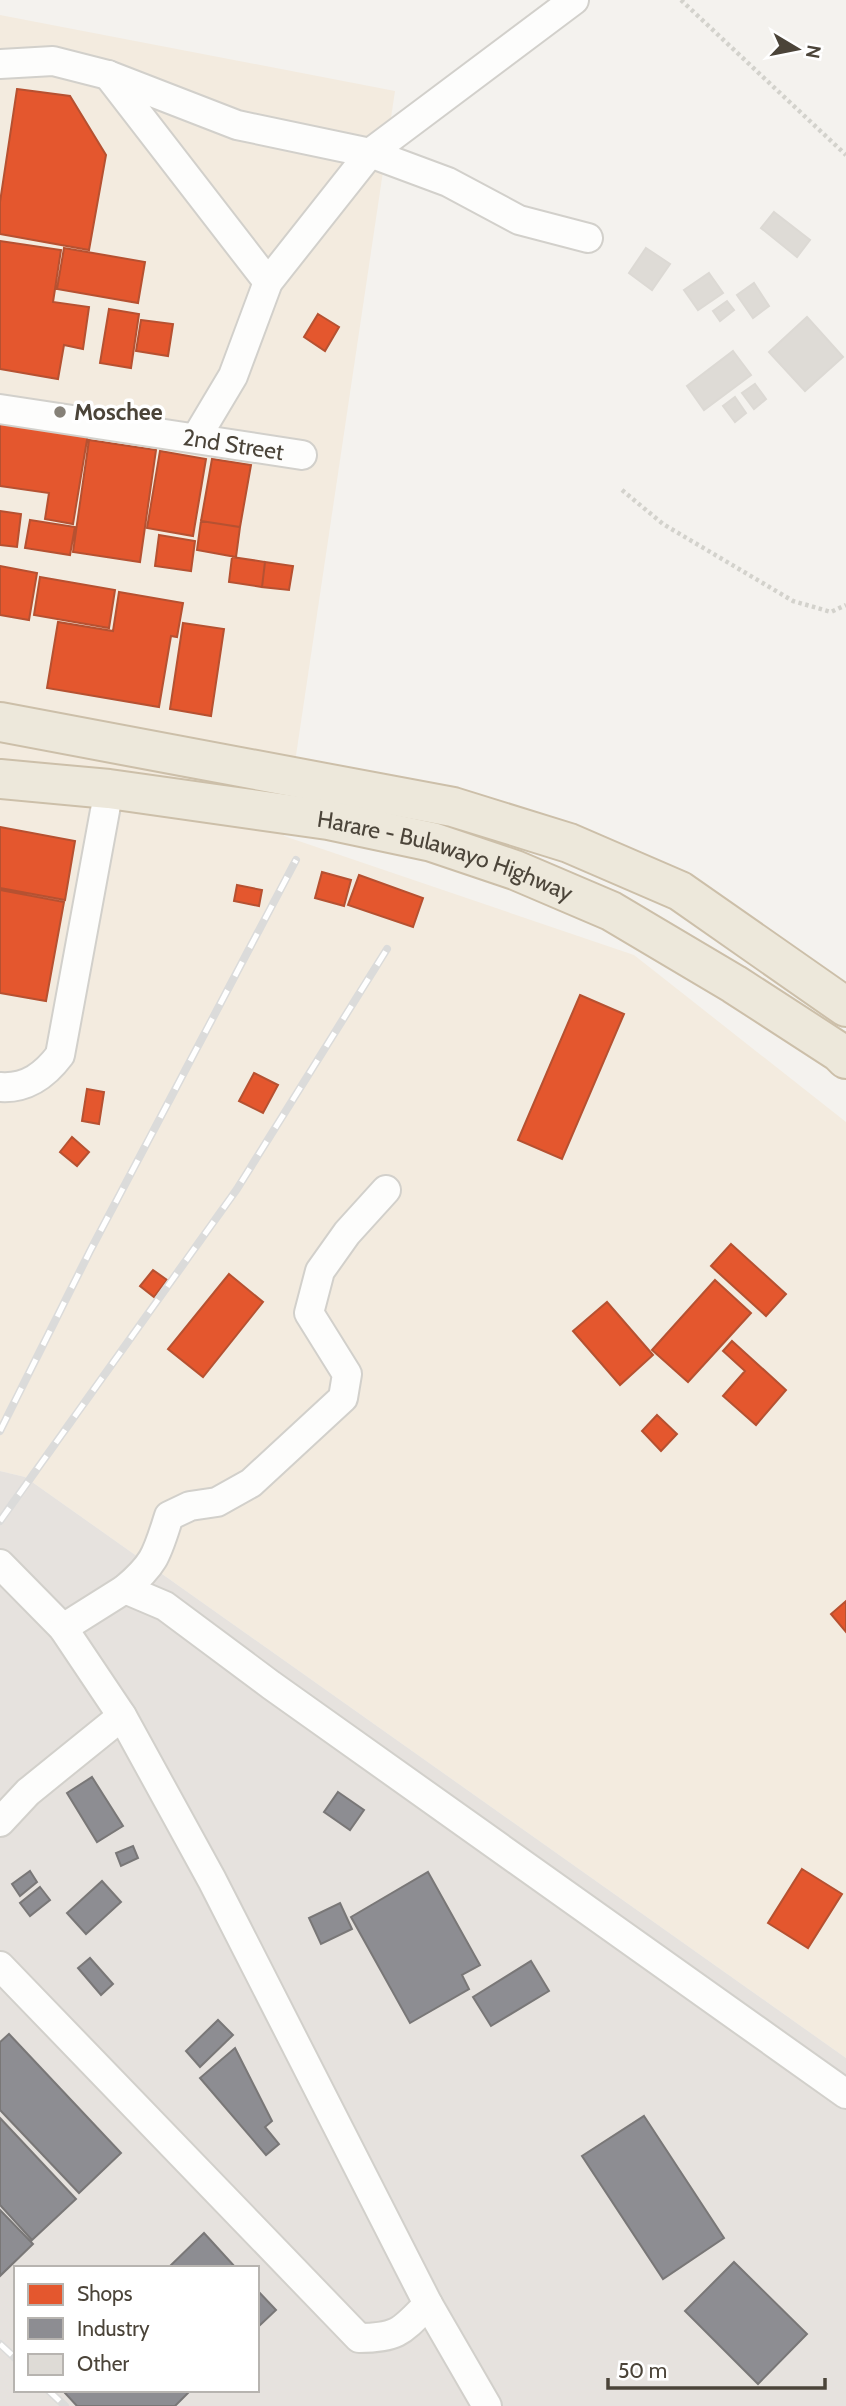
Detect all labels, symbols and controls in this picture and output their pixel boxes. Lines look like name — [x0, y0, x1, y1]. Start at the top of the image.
north arrow — [762, 14, 832, 84]
text: N — [801, 43, 826, 60]
place label: Moschee — [74, 398, 163, 426]
marker: Moschee — [52, 404, 68, 420]
street label: 2nd Street — [181, 423, 286, 466]
street label: Harare - Bulawayo Highway — [316, 805, 577, 907]
legend — [14, 2266, 259, 2392]
text: Shops — [77, 2281, 133, 2306]
text: Industry — [77, 2316, 150, 2341]
scale bar — [608, 2346, 825, 2390]
text: Other — [77, 2351, 129, 2376]
text: 50 m — [618, 2358, 667, 2383]

